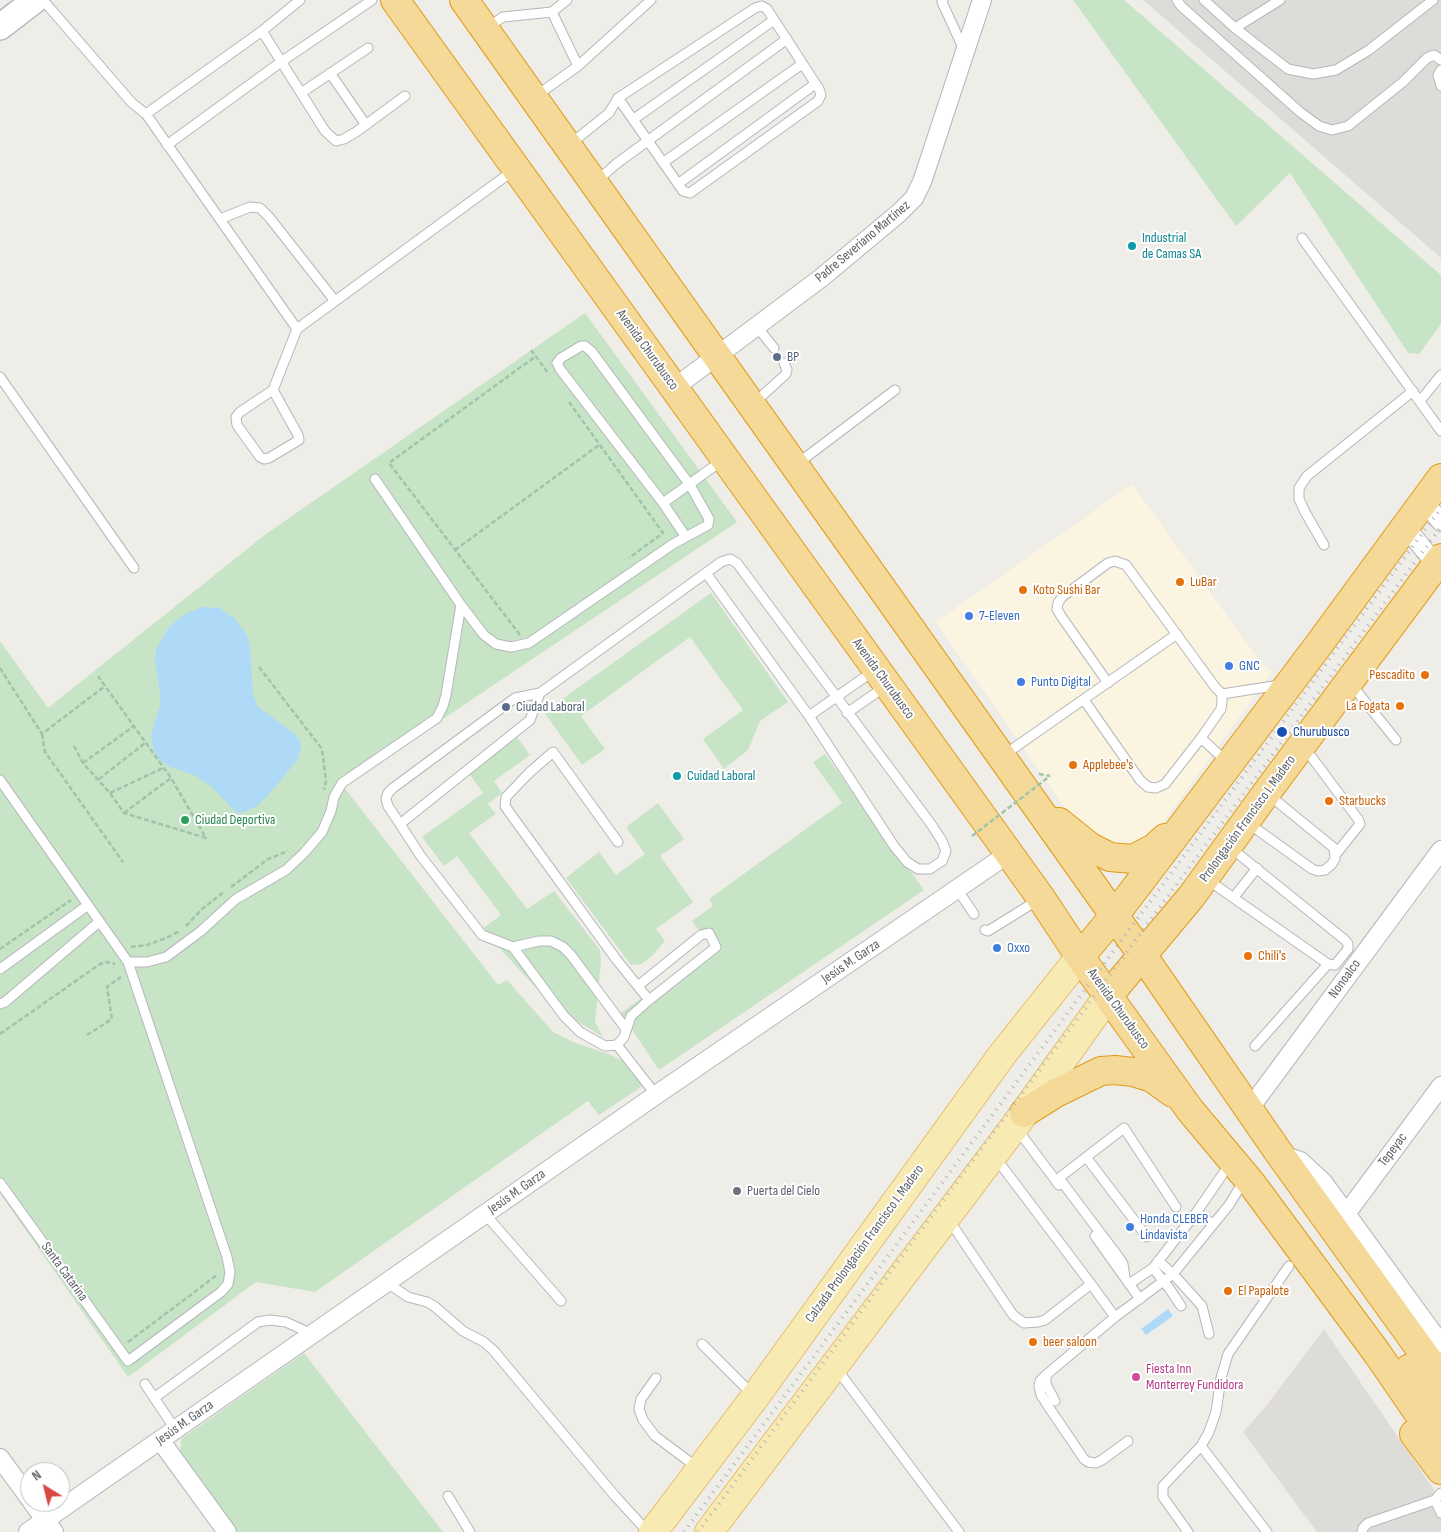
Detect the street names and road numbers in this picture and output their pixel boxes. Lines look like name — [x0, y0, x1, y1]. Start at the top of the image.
street label: Padre Severiano Martínez — [812, 197, 914, 287]
street label: Avenida Churubusco — [612, 306, 682, 394]
street label: Avenida Churubusco — [848, 635, 918, 723]
street label: Prolongación Francisco I. Madero — [1196, 752, 1300, 886]
street label: Jesús M. Garza — [819, 936, 883, 988]
street label: Nonoalco — [1325, 956, 1365, 1002]
street label: Avenida Churubusco — [1083, 965, 1153, 1053]
street label: Tepeyac — [1375, 1130, 1411, 1170]
street label: Calzada Prolongación Francisco I. Madero — [802, 1162, 928, 1326]
street label: Jesús M. Garza — [485, 1166, 549, 1218]
street label: Santa Catarina — [37, 1239, 91, 1305]
street label: Jesús M. Garza — [153, 1397, 217, 1449]

